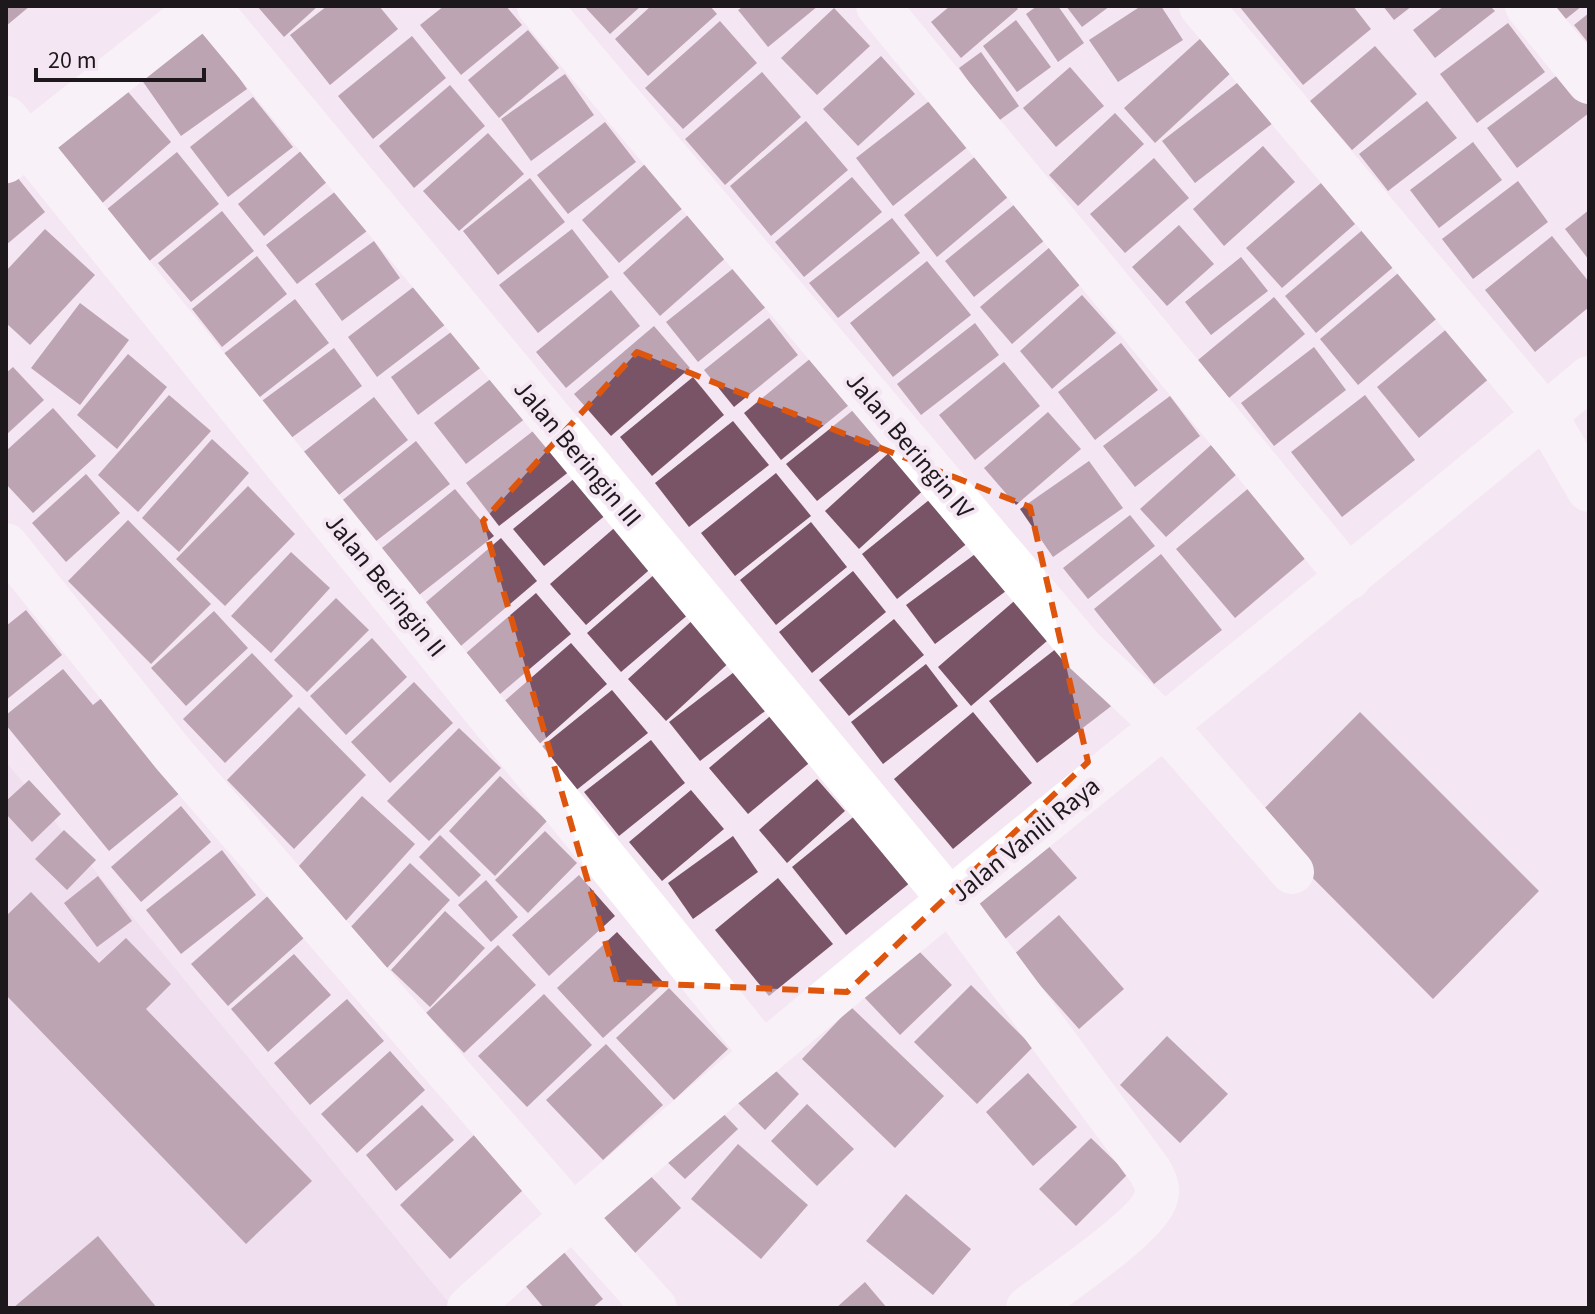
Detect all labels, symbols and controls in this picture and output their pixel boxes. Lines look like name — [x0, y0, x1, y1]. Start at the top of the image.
scale bar — [36, 32, 204, 82]
text: 20 m — [48, 43, 97, 78]
street label: Jalan Beringin IV — [837, 364, 983, 527]
street label: Jalan Beringin III — [505, 372, 650, 535]
street label: Jalan Beringin II — [316, 506, 455, 665]
street label: Jalan Vanili Raya — [943, 768, 1108, 911]

